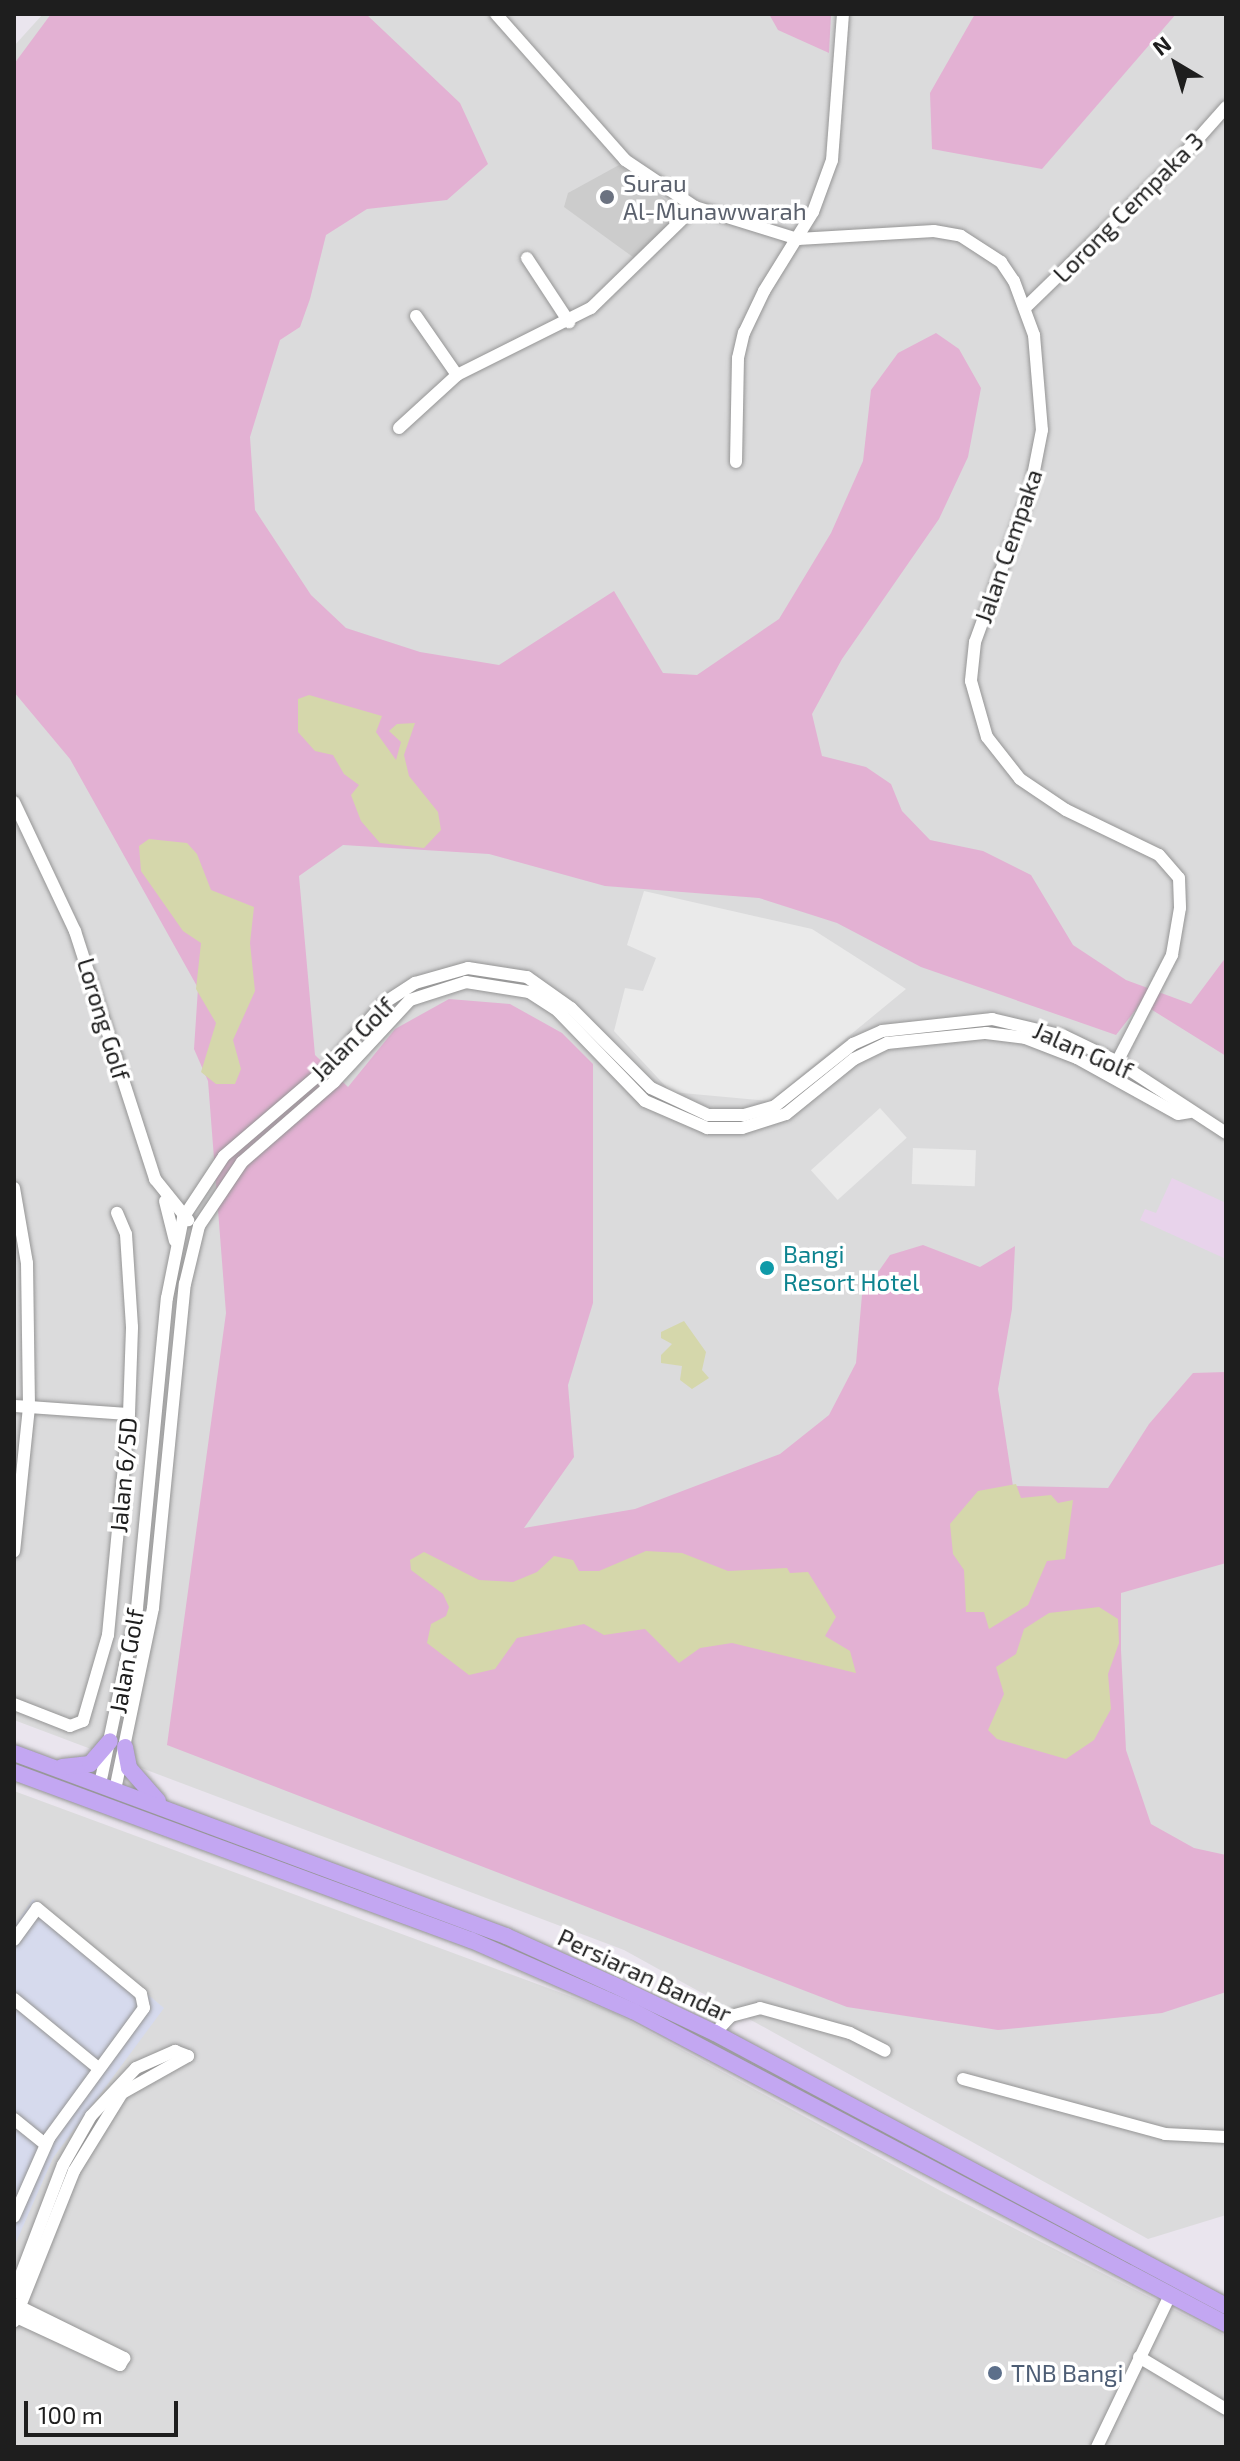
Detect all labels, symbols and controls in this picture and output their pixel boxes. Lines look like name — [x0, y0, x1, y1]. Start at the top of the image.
north arrow — [1136, 24, 1216, 104]
text: N — [1147, 30, 1175, 60]
street label: Lorong Cempaka 3 — [1047, 126, 1209, 288]
place label: Surau Al-Munawwarah — [623, 169, 807, 225]
marker: Surau Al-Munawwarah — [598, 188, 616, 206]
street label: Jalan Cempaka — [968, 465, 1048, 627]
street label: Lorong Golf — [72, 954, 136, 1084]
street label: Jalan Golf — [304, 991, 400, 1087]
street label: Jalan Golf — [1029, 1015, 1137, 1085]
place label: Bangi Resort Hotel — [783, 1240, 919, 1296]
marker: Bangi Resort Hotel — [758, 1259, 776, 1277]
street label: Jalan 6/5D — [104, 1416, 142, 1534]
street label: Jalan Golf — [103, 1606, 149, 1716]
street label: Persiaran Bandar — [553, 1922, 737, 2028]
place label: TNB Bangi — [1011, 2359, 1123, 2387]
marker: TNB Bangi — [986, 2364, 1004, 2382]
scale bar — [28, 2385, 182, 2435]
text: 100 m — [38, 2400, 103, 2429]

